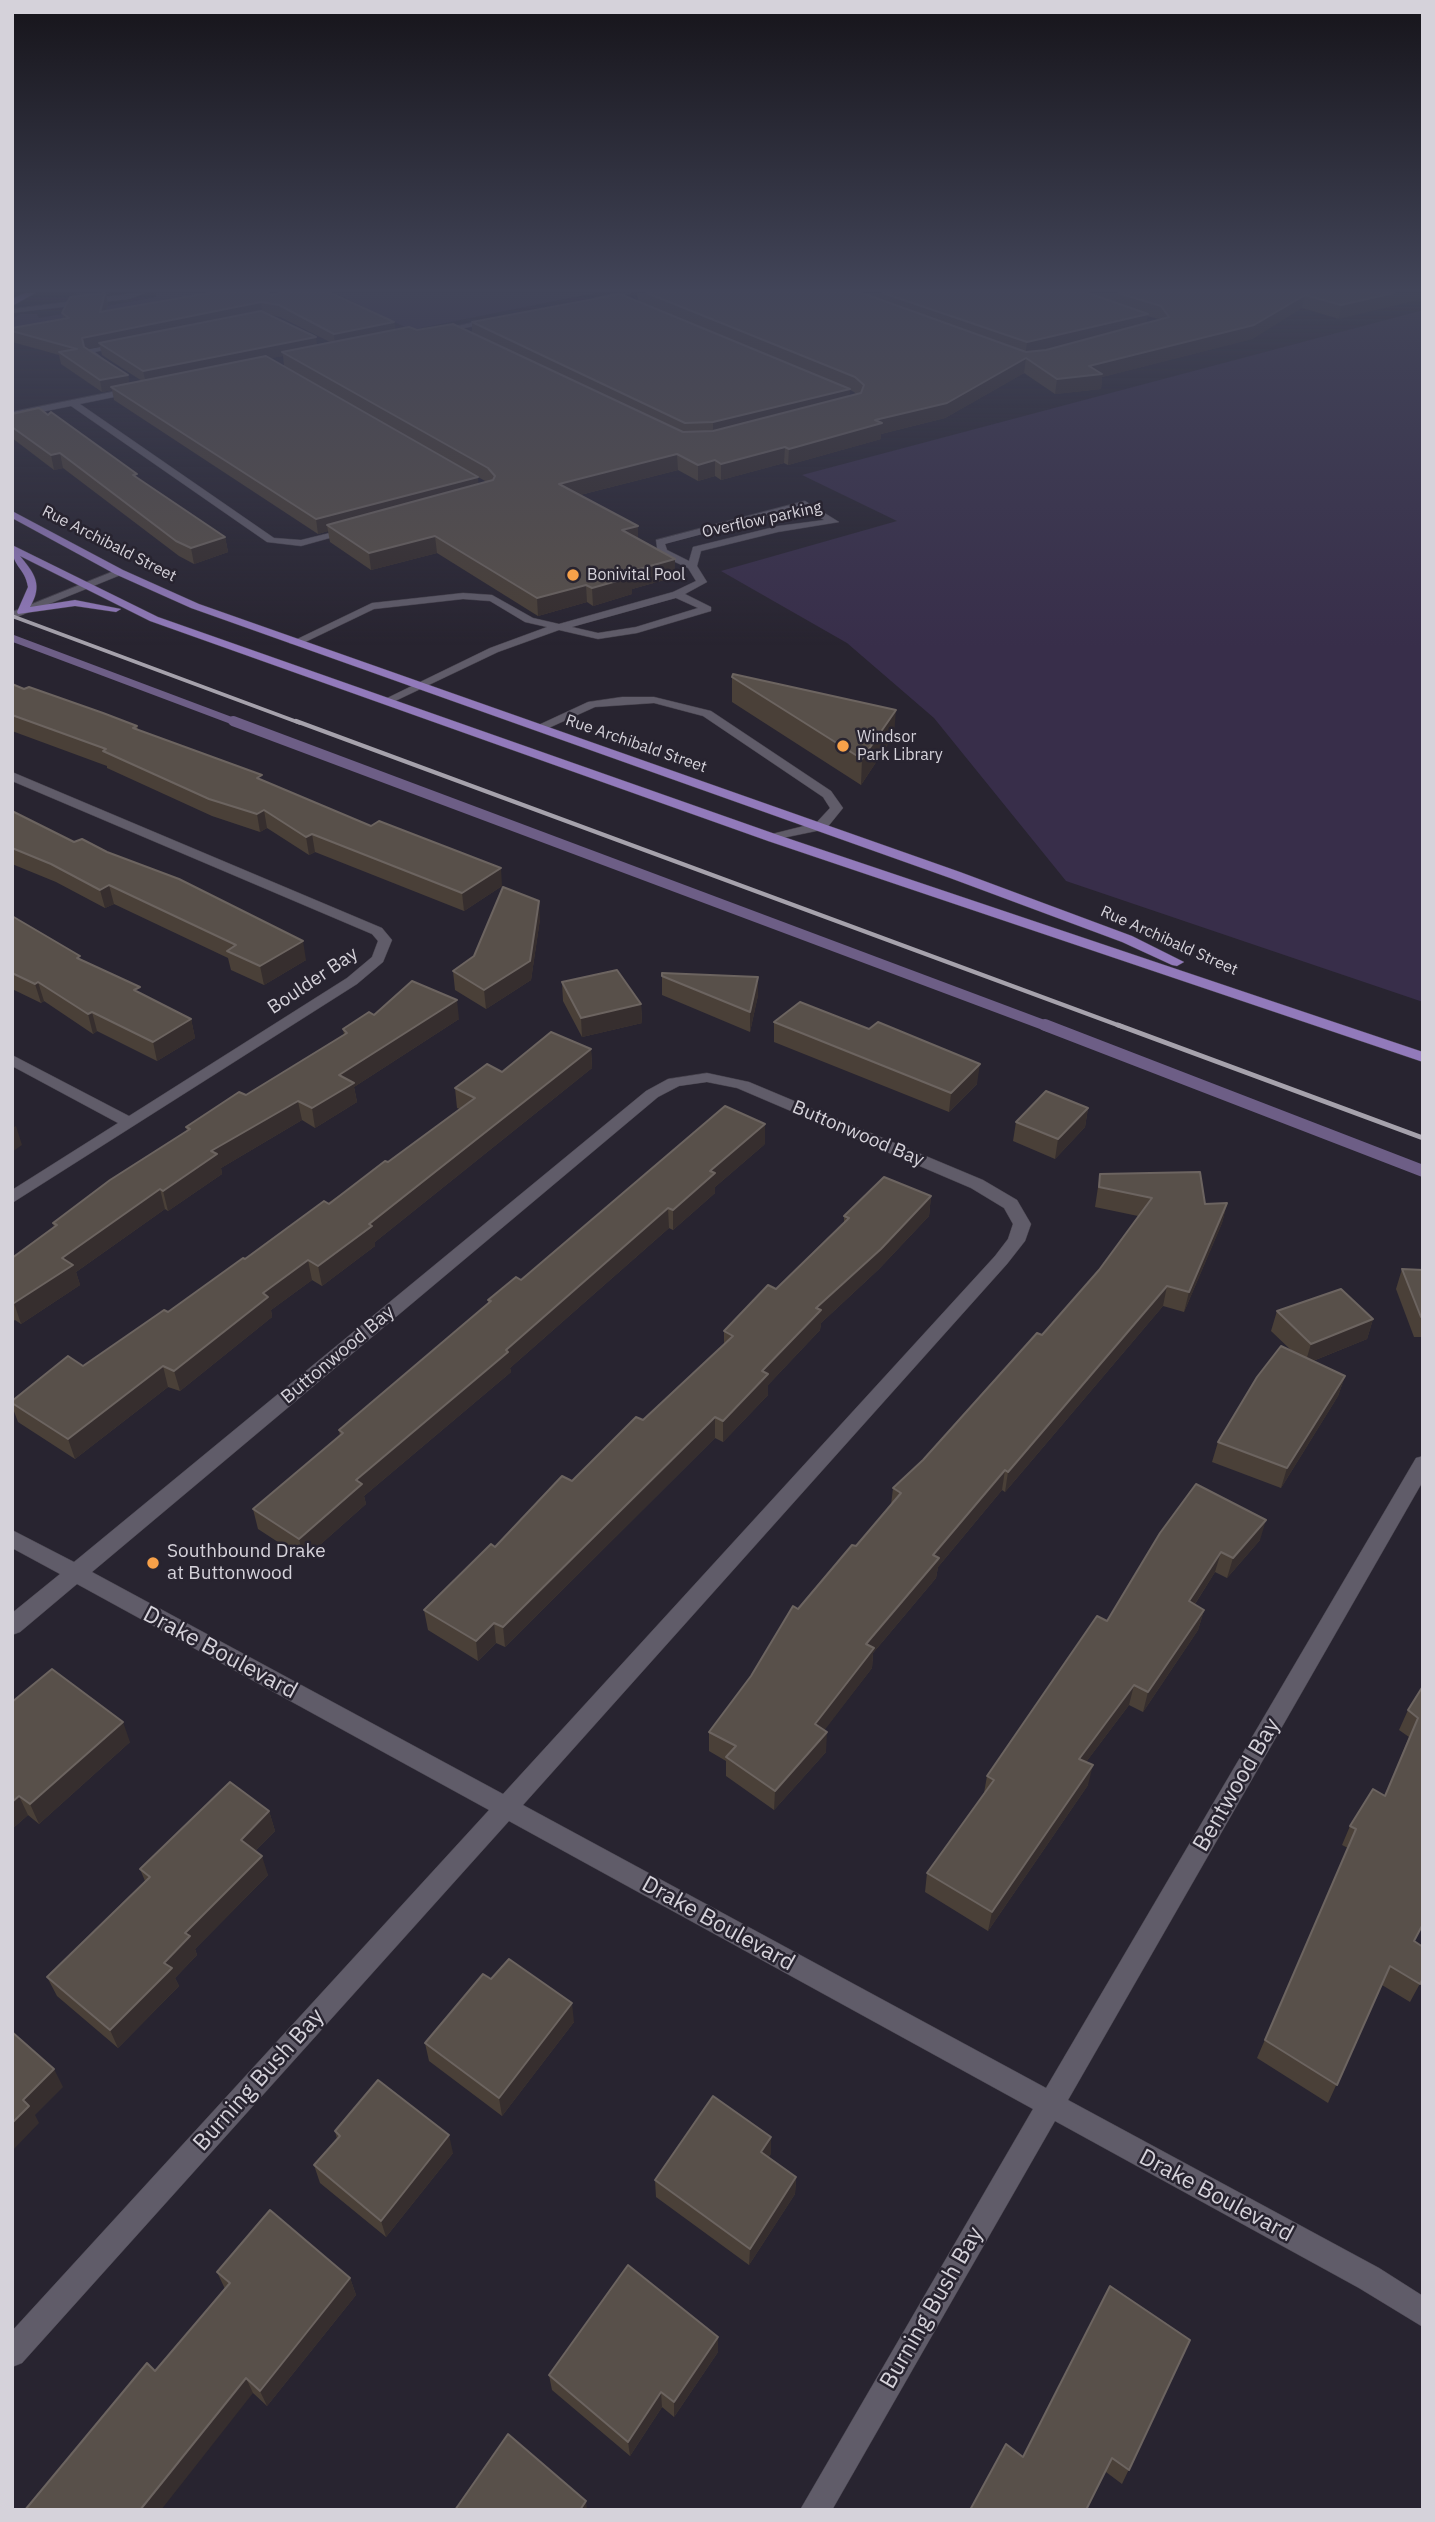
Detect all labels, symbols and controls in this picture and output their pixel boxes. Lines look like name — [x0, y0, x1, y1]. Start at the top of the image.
street label: Overflow parking — [700, 498, 824, 542]
street label: Rue Archibald Street — [39, 502, 179, 586]
place label: Bonivital Pool — [587, 565, 685, 585]
marker: Bonivital Pool — [565, 567, 581, 583]
street label: Rue Archibald Street — [563, 711, 709, 777]
place label: Windsor Park Library — [857, 727, 943, 765]
marker: Windsor Park Library — [835, 738, 851, 754]
street label: Rue Archibald Street — [1097, 902, 1241, 980]
street label: Boulder Bay — [264, 943, 362, 1019]
street label: Buttonwood Bay — [789, 1096, 927, 1172]
street label: Buttonwood Bay — [277, 1301, 399, 1409]
place label: Southbound Drake at Buttonwood — [167, 1541, 326, 1585]
marker: Southbound Drake at Buttonwood — [145, 1555, 161, 1571]
street label: Drake Boulevard — [138, 1601, 302, 1705]
street label: Bentwood Bay — [1188, 1713, 1286, 1857]
street label: Drake Boulevard — [637, 1871, 799, 1977]
street label: Burning Bush Bay — [188, 2003, 330, 2157]
street label: Drake Boulevard — [1134, 2144, 1298, 2248]
street label: Burning Bush Bay — [874, 2222, 990, 2394]

